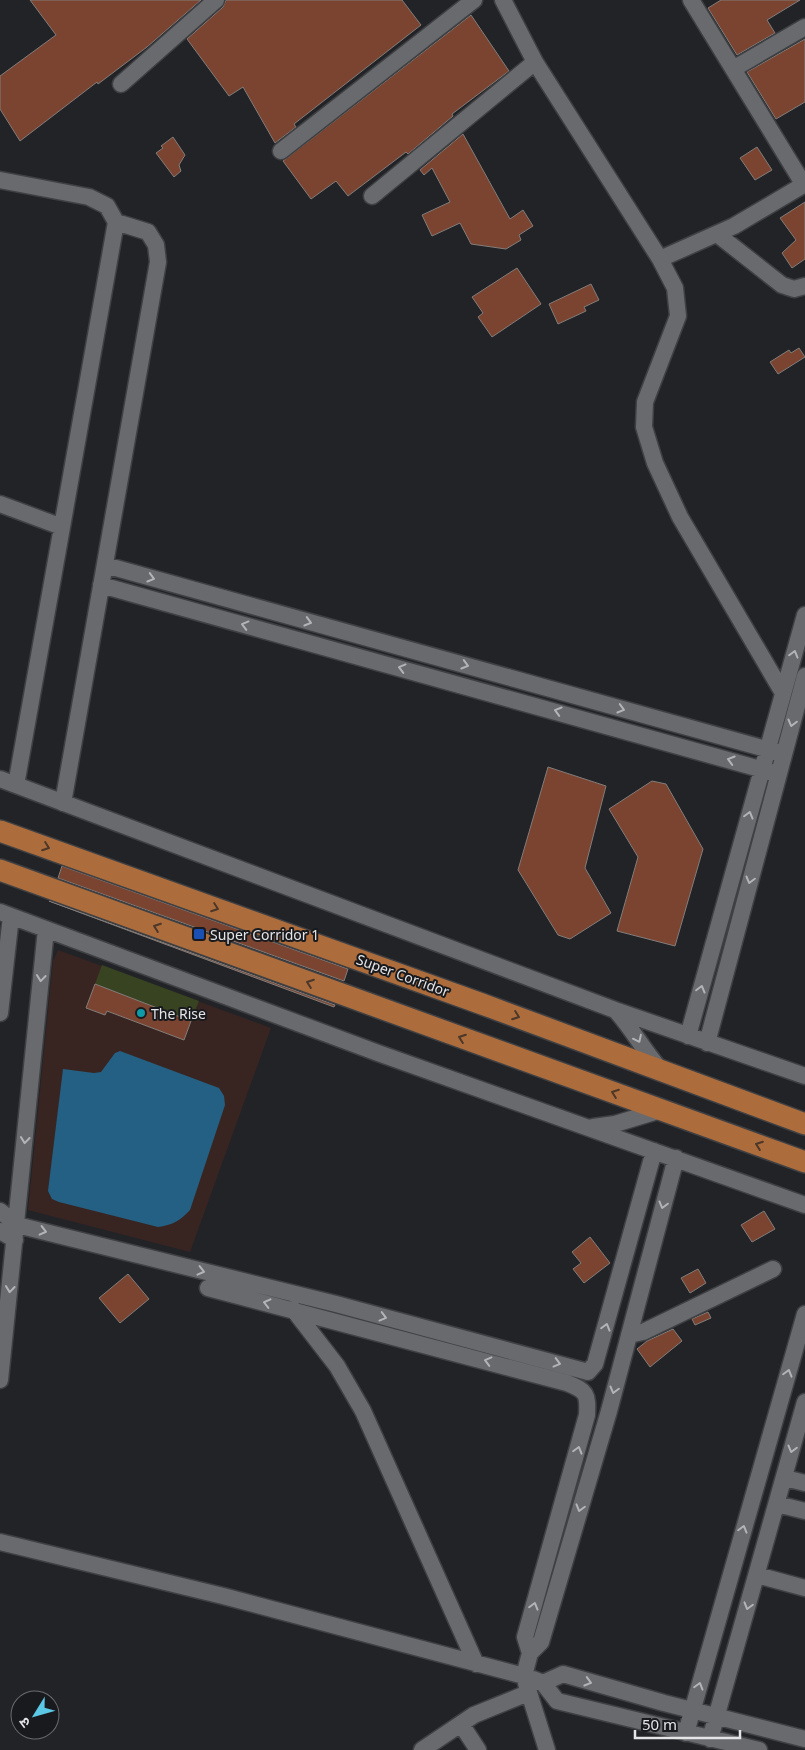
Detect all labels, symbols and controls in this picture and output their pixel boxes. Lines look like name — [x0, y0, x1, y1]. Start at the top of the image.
one-way arrow — [147, 573, 155, 583]
one-way arrow — [304, 616, 312, 627]
one-way arrow — [242, 620, 250, 630]
one-way arrow — [788, 651, 798, 659]
one-way arrow — [460, 660, 468, 670]
one-way arrow — [397, 663, 406, 674]
one-way arrow — [617, 703, 626, 714]
one-way arrow — [555, 707, 563, 717]
one-way arrow — [787, 719, 798, 728]
one-way arrow — [728, 756, 736, 766]
one-way arrow — [743, 812, 753, 820]
one-way arrow — [41, 841, 50, 851]
one-way arrow — [745, 876, 756, 885]
one-way arrow — [210, 902, 219, 912]
one-way arrow — [153, 923, 162, 933]
place label: Super Corridor 1 — [210, 925, 319, 944]
marker: Super Corridor 1 — [192, 927, 206, 941]
street label: Super Corridor — [354, 949, 452, 1001]
one-way arrow — [36, 974, 47, 982]
one-way arrow — [306, 979, 314, 989]
one-way arrow — [695, 984, 706, 993]
place label: The Rise — [151, 1004, 206, 1023]
marker: The Rise — [135, 1007, 147, 1019]
one-way arrow — [512, 1010, 520, 1020]
one-way arrow — [459, 1034, 467, 1044]
one-way arrow — [632, 1034, 642, 1043]
one-way arrow — [611, 1089, 620, 1099]
one-way arrow — [20, 1136, 31, 1144]
one-way arrow — [755, 1141, 764, 1151]
one-way arrow — [658, 1201, 669, 1210]
one-way arrow — [39, 1225, 48, 1236]
one-way arrow — [196, 1265, 204, 1275]
one-way arrow — [5, 1285, 16, 1293]
one-way arrow — [262, 1298, 271, 1309]
one-way arrow — [378, 1311, 387, 1322]
one-way arrow — [600, 1324, 610, 1332]
one-way arrow — [484, 1357, 492, 1367]
one-way arrow — [552, 1358, 560, 1368]
one-way arrow — [782, 1369, 793, 1378]
one-way arrow — [610, 1385, 620, 1393]
one-way arrow — [788, 1445, 798, 1453]
one-way arrow — [572, 1446, 582, 1454]
one-way arrow — [576, 1504, 586, 1512]
one-way arrow — [738, 1526, 748, 1534]
one-way arrow — [743, 1601, 754, 1610]
one-way arrow — [528, 1603, 538, 1611]
one-way arrow — [584, 1676, 592, 1686]
one-way arrow — [693, 1682, 703, 1690]
north arrow — [10, 1690, 60, 1740]
scale bar — [635, 1708, 740, 1740]
text: उ — [14, 1713, 34, 1732]
text: 50 m — [642, 1714, 677, 1734]

